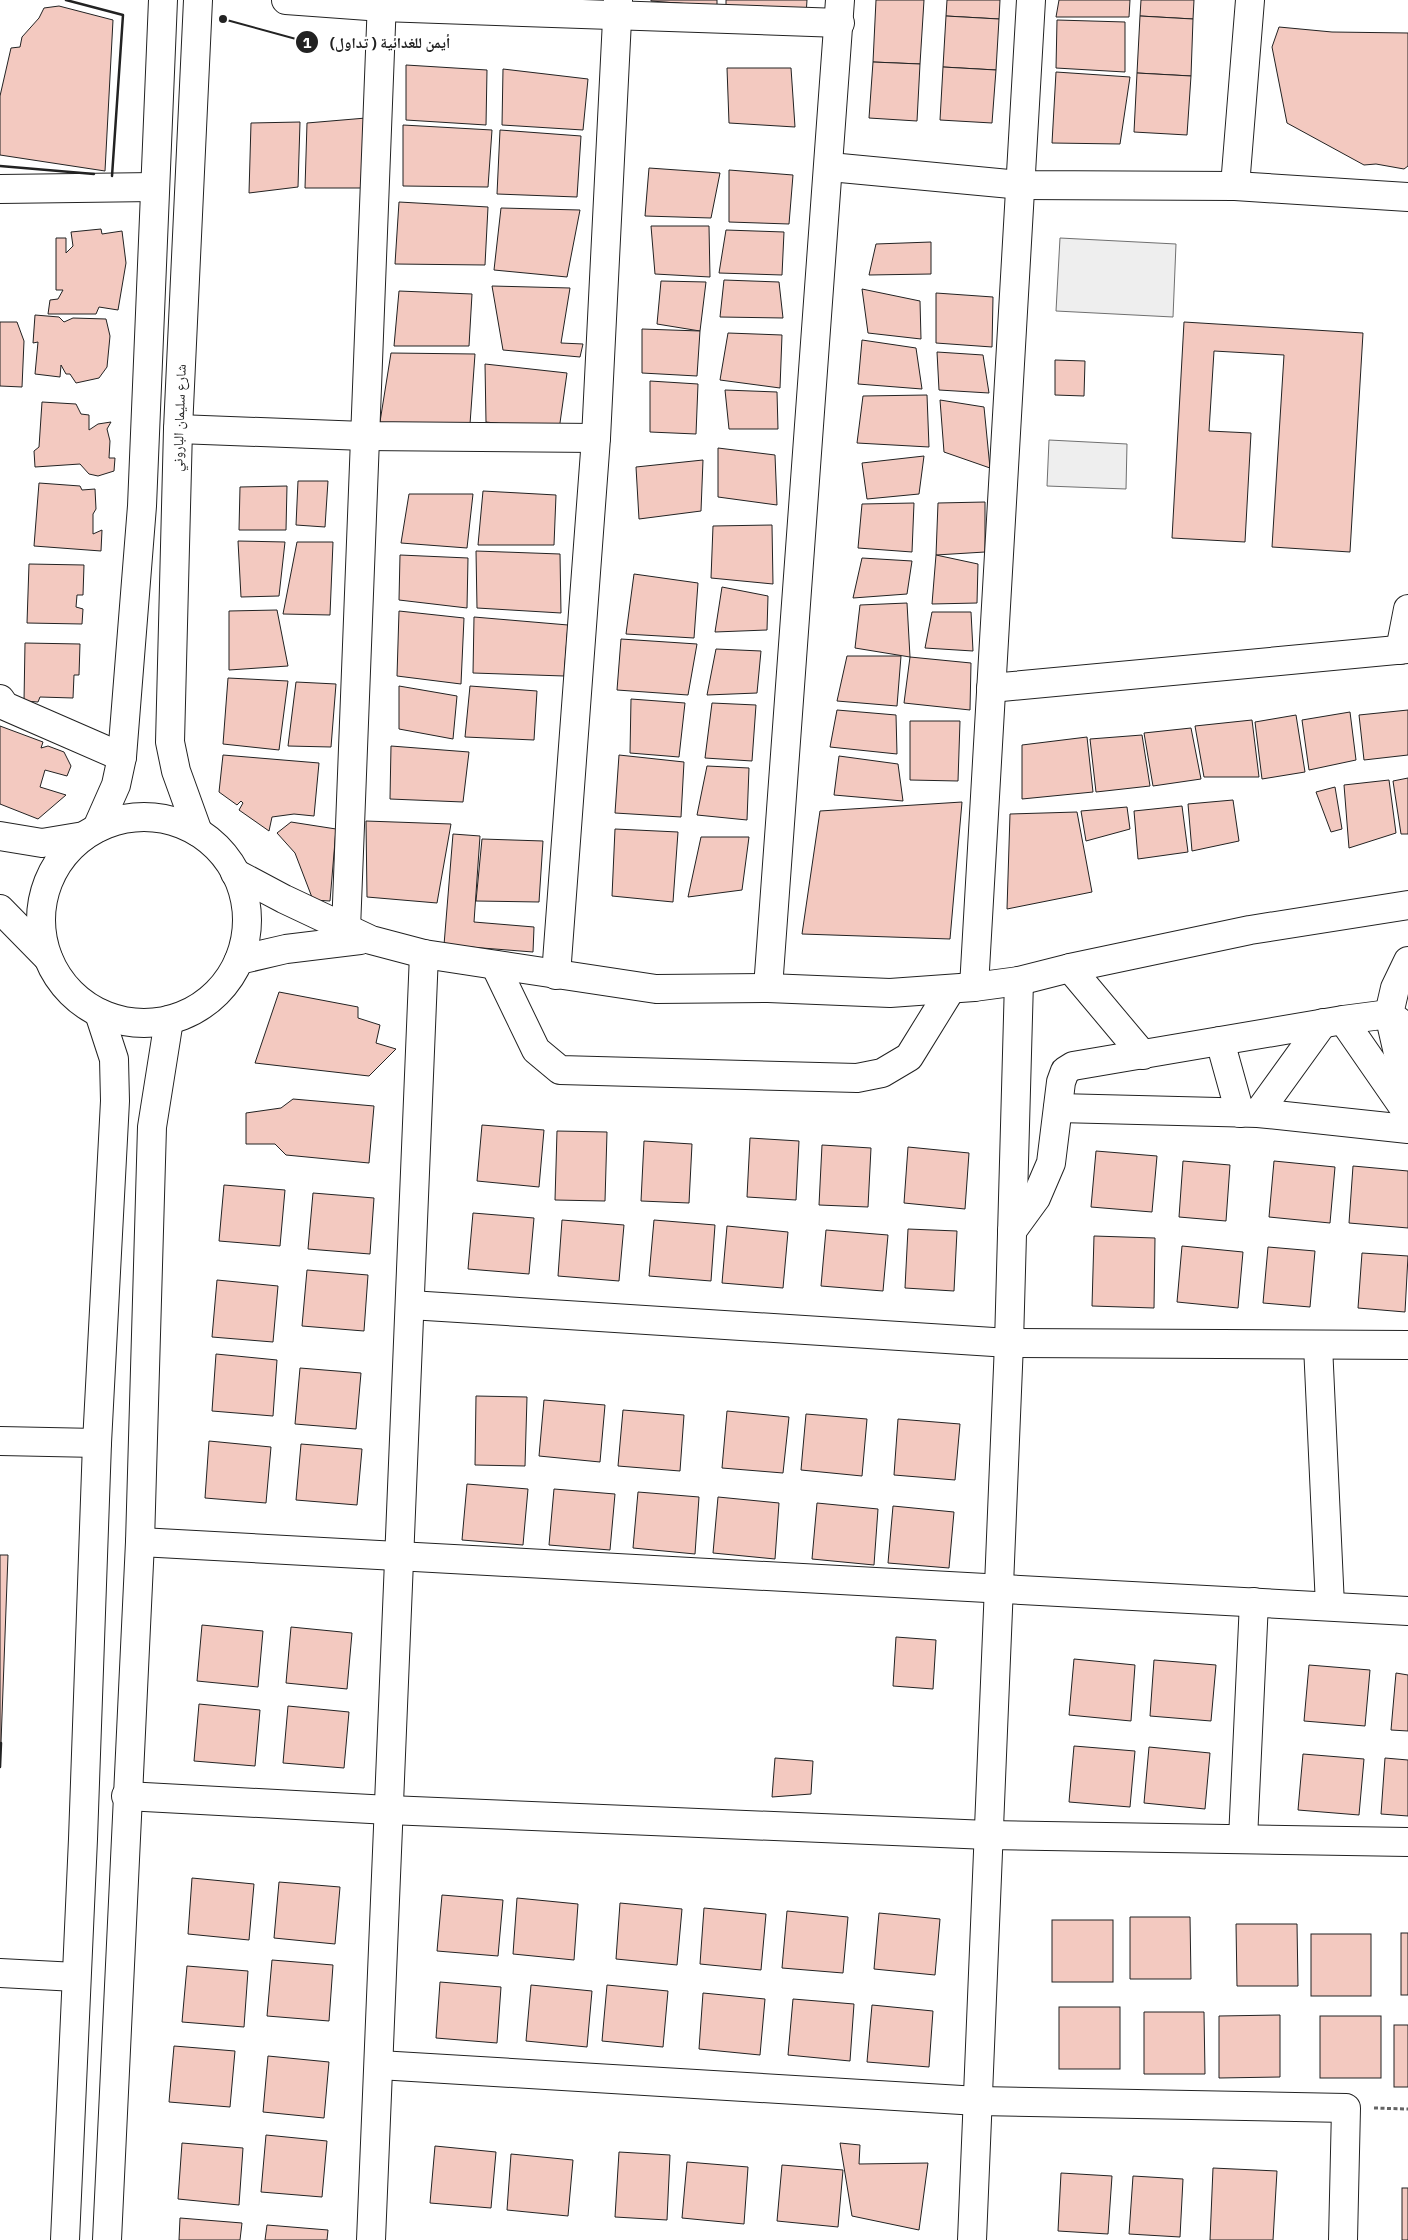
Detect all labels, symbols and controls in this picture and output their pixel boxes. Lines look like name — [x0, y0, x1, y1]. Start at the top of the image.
callout: أيمن للغدائية ( تداول) — [295, 27, 460, 57]
text: 1 — [302, 33, 312, 52]
text: أيمن للغدائية ( تداول) — [330, 33, 450, 52]
street label: شارع سليمان الباروني — [168, 364, 192, 472]

